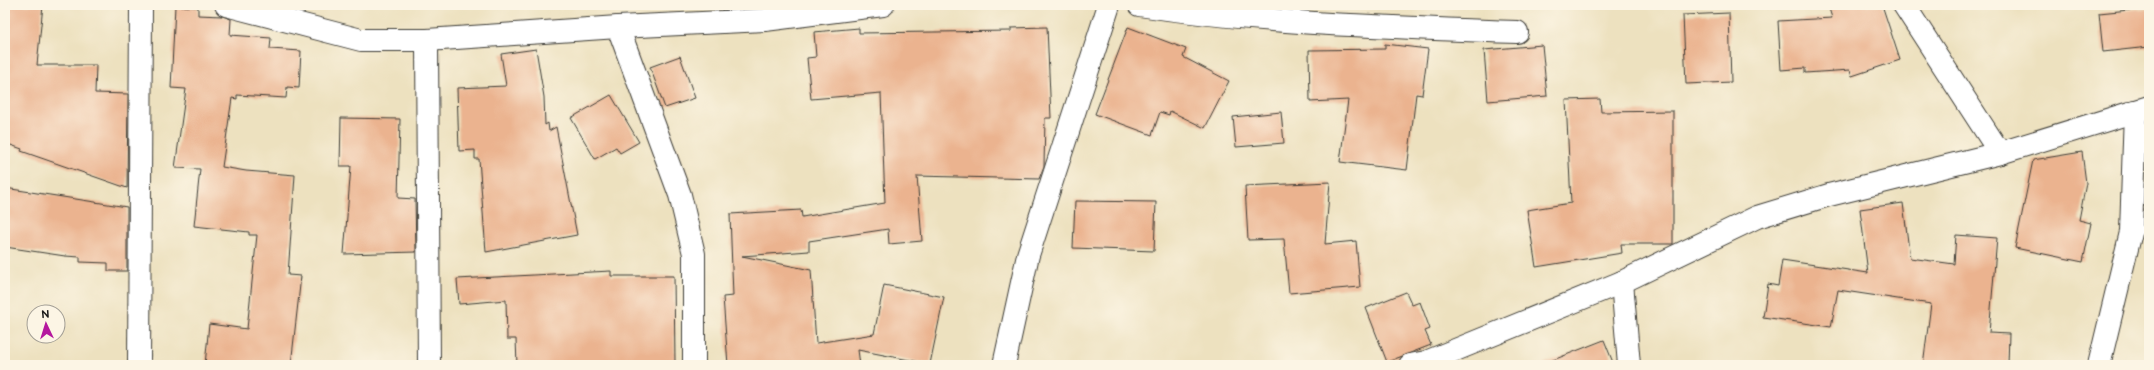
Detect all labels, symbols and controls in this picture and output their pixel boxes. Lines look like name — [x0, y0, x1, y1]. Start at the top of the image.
north arrow — [26, 304, 66, 344]
text: N — [41, 308, 50, 321]

